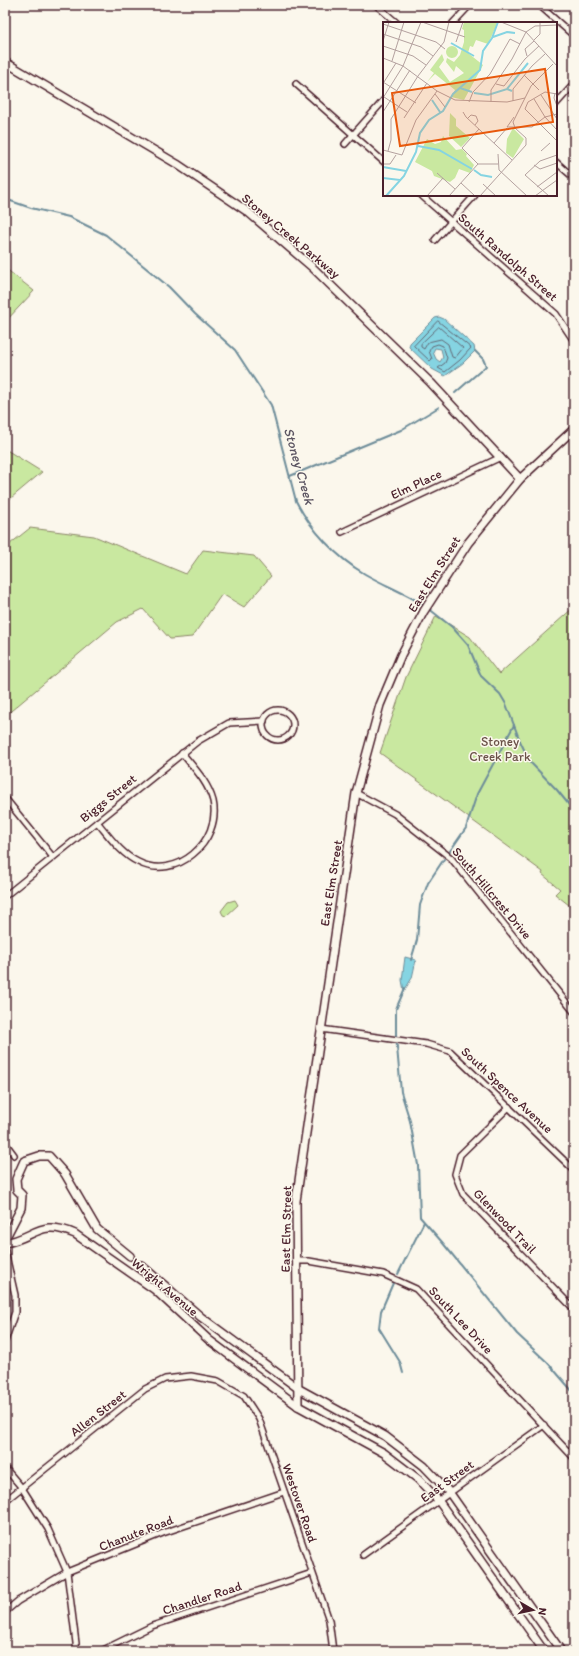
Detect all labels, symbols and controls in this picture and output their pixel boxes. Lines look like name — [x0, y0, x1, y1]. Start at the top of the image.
inset map — [383, 22, 557, 196]
street label: Stoney Creek Parkway — [239, 190, 343, 282]
street label: South Randolph Street — [455, 210, 561, 304]
water label: Stoney Creek — [280, 426, 318, 507]
street label: Elm Place — [388, 466, 444, 502]
street label: East Elm Street — [405, 533, 463, 615]
park label: Stoney Creek Park — [469, 734, 531, 764]
street label: Biggs Street — [77, 771, 139, 825]
street label: East Elm Street — [317, 839, 345, 927]
street label: South Hillcrest Drive — [449, 844, 535, 942]
street label: South Spence Avenue — [458, 1044, 556, 1136]
street label: East Elm Street — [278, 1185, 294, 1273]
street label: Glenwood Trail — [470, 1186, 540, 1257]
street label: Wright Avenue — [129, 1255, 201, 1319]
street label: South Lee Drive — [426, 1283, 496, 1357]
street label: Allen Street — [67, 1387, 129, 1439]
street label: East Street — [417, 1457, 477, 1505]
street label: Westover Road — [280, 1462, 320, 1544]
street label: Chanute Road — [97, 1512, 175, 1554]
street label: Chandler Road — [161, 1578, 243, 1618]
north arrow — [513, 1590, 553, 1630]
text: N — [535, 1607, 549, 1616]

